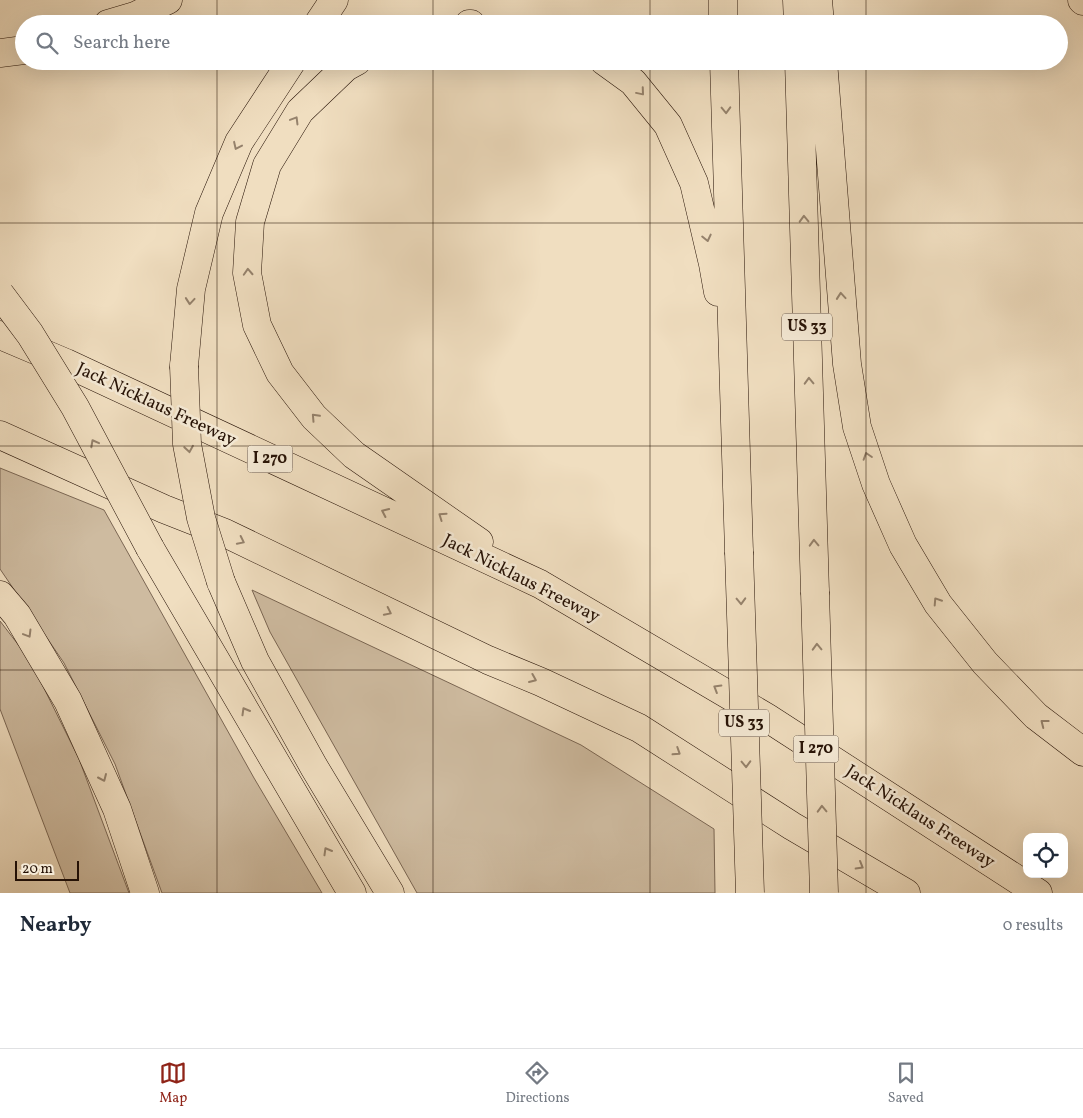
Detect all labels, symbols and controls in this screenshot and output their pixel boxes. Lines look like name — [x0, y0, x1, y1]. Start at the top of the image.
search box — [15, 15, 1068, 70]
icon: search — [33, 29, 61, 57]
text: Search here — [73, 30, 170, 56]
one-way arrow — [635, 86, 644, 95]
one-way arrow — [721, 106, 731, 114]
one-way arrow — [288, 117, 298, 126]
one-way arrow — [233, 141, 243, 150]
one-way arrow — [799, 214, 809, 222]
one-way arrow — [701, 233, 712, 242]
one-way arrow — [243, 268, 254, 276]
one-way arrow — [836, 291, 847, 299]
one-way arrow — [184, 297, 195, 305]
road number: US 33 — [782, 314, 832, 341]
street label: Jack Nicklaus Freeway — [72, 357, 240, 453]
one-way arrow — [803, 377, 814, 385]
one-way arrow — [312, 413, 321, 422]
one-way arrow — [90, 439, 100, 448]
one-way arrow — [183, 445, 193, 454]
road number: I 270 — [248, 446, 292, 472]
one-way arrow — [862, 452, 872, 460]
one-way arrow — [381, 508, 390, 518]
one-way arrow — [439, 513, 448, 522]
street label: Jack Nicklaus Freeway — [438, 528, 604, 630]
one-way arrow — [236, 535, 245, 545]
one-way arrow — [808, 539, 819, 547]
one-way arrow — [735, 597, 746, 605]
one-way arrow — [934, 598, 943, 607]
one-way arrow — [383, 605, 392, 616]
one-way arrow — [22, 628, 32, 637]
one-way arrow — [812, 643, 822, 650]
one-way arrow — [528, 673, 536, 683]
one-way arrow — [714, 684, 723, 694]
one-way arrow — [241, 707, 251, 716]
road number: US 33 — [719, 710, 769, 736]
one-way arrow — [1041, 720, 1050, 728]
road number: I 270 — [794, 736, 838, 762]
one-way arrow — [672, 746, 681, 756]
street label: Jack Nicklaus Freeway — [840, 759, 1000, 875]
one-way arrow — [740, 760, 751, 768]
one-way arrow — [97, 773, 107, 782]
one-way arrow — [816, 805, 827, 813]
map controls — [1023, 833, 1068, 878]
button: locate — [1023, 833, 1068, 878]
one-way arrow — [324, 847, 334, 856]
scale bar — [15, 858, 79, 881]
one-way arrow — [854, 859, 863, 869]
text: 20 m — [22, 860, 53, 879]
text: Nearby — [20, 911, 91, 940]
text: 0 results — [1003, 915, 1063, 937]
tab: Map — [159, 1059, 187, 1108]
tab: Directions — [505, 1059, 570, 1108]
tab: Saved — [888, 1059, 924, 1108]

